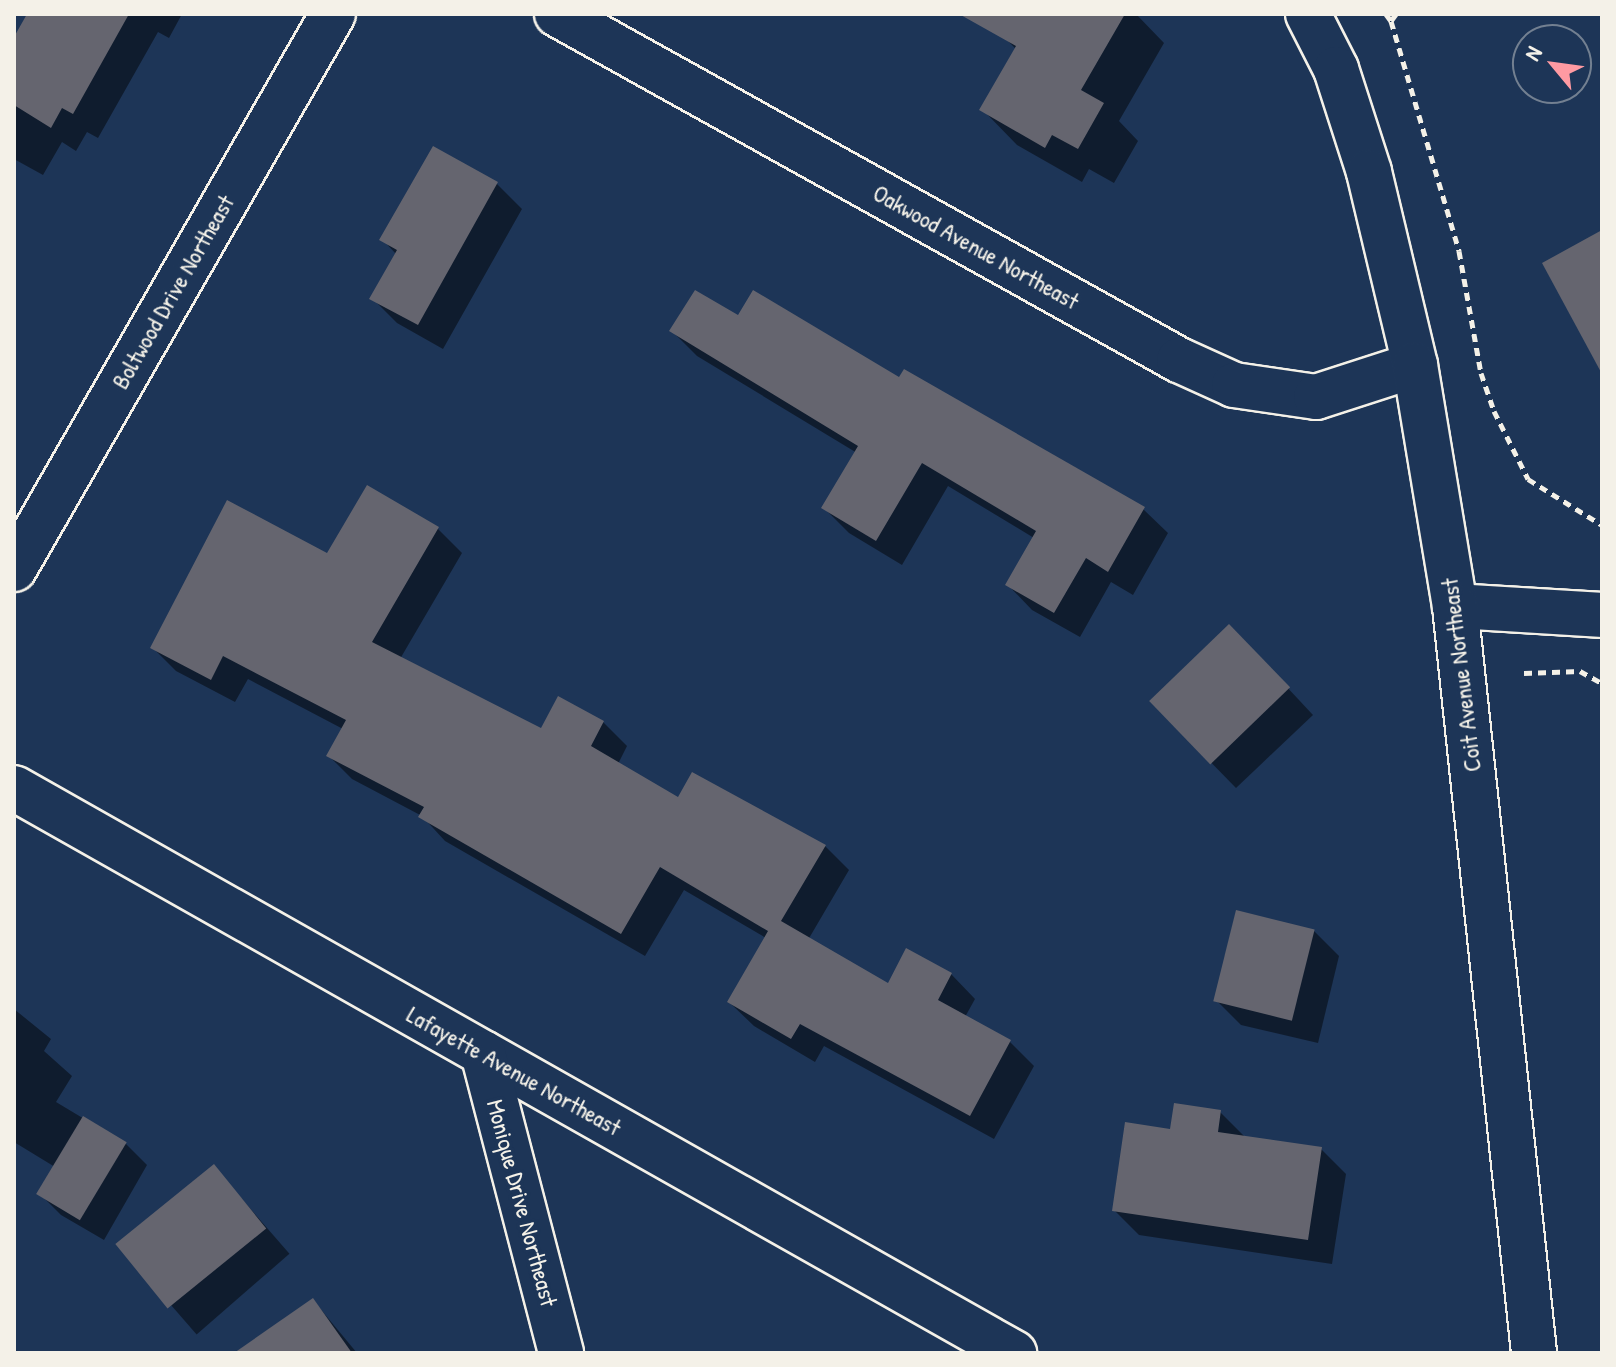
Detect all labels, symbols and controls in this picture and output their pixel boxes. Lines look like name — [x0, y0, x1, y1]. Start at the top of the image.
north arrow — [1512, 24, 1592, 104]
text: N — [1517, 41, 1549, 66]
street label: Oakwood Avenue Northeast — [868, 178, 1084, 316]
street label: Boltwood Drive Northeast — [106, 190, 240, 394]
street label: Coit Avenue Northeast — [1435, 577, 1487, 773]
street label: Lafayette Avenue Northeast — [402, 1000, 626, 1142]
street label: Monique Drive Northeast — [481, 1096, 563, 1310]

